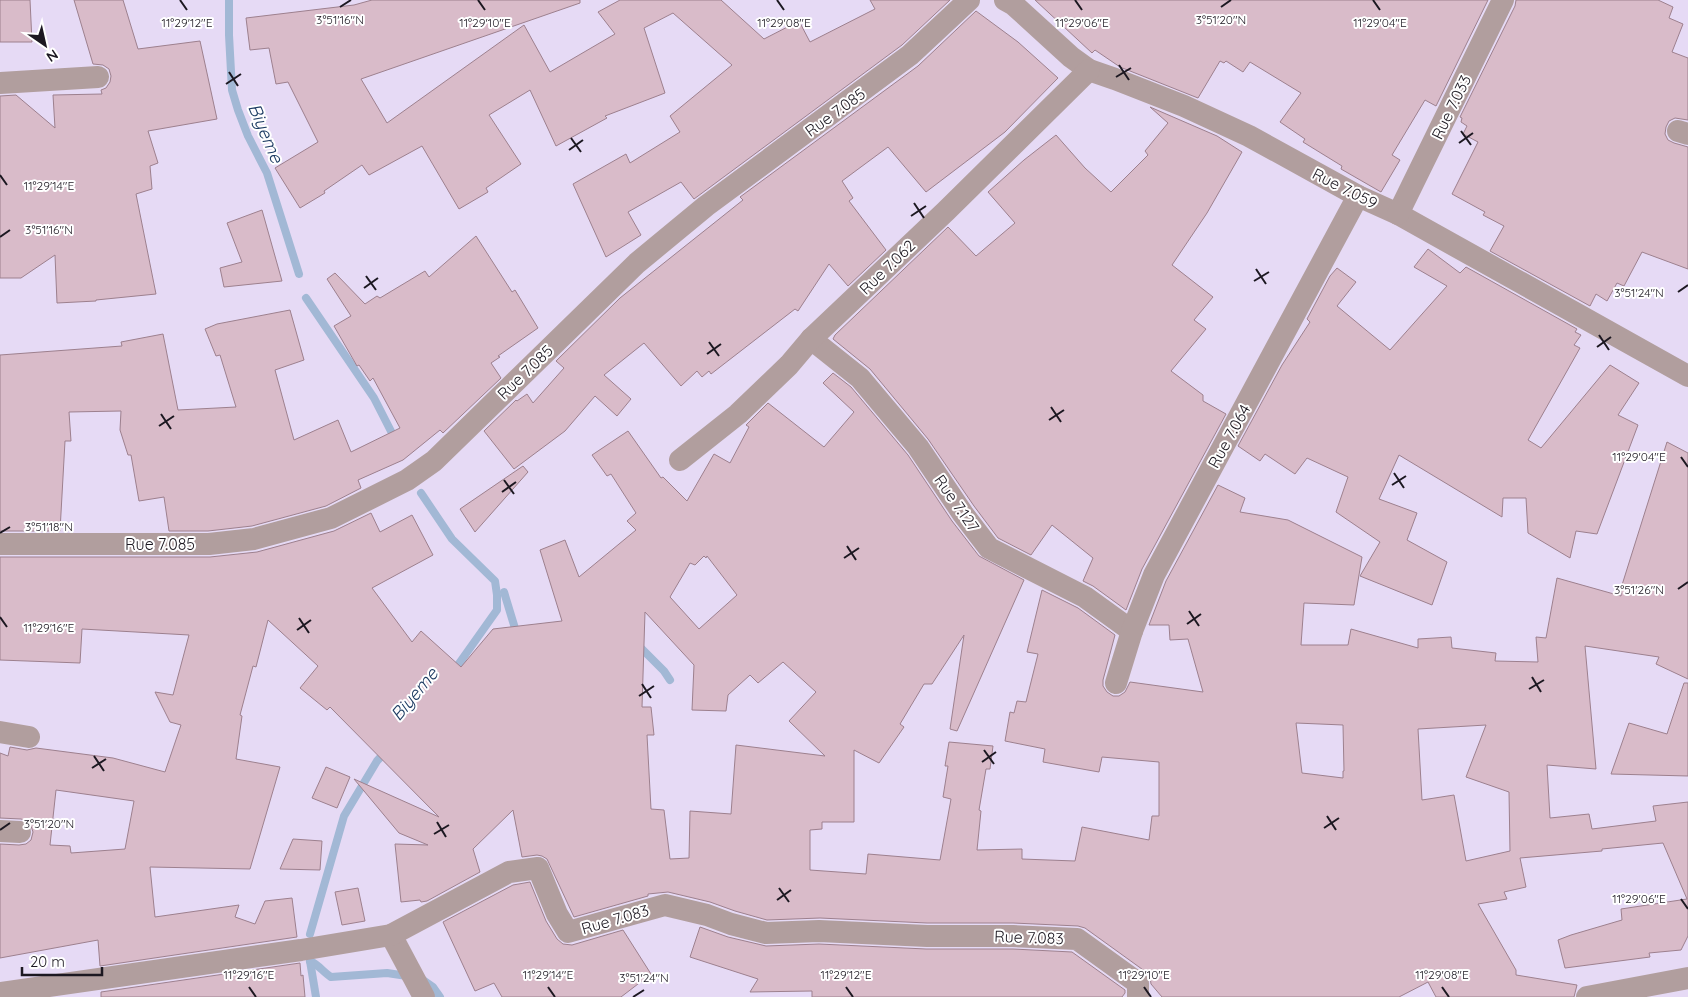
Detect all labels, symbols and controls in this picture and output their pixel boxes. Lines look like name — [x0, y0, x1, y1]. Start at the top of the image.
text: 3°51'16"N — [316, 12, 364, 27]
text: 3°51'20"N — [1196, 12, 1246, 27]
text: 11°29'12"E — [161, 15, 213, 30]
text: 11°29'10"E — [459, 15, 511, 30]
text: 11°29'08"E — [757, 15, 811, 30]
text: 11°29'06"E — [1055, 15, 1109, 30]
text: 11°29'04"E — [1353, 15, 1407, 30]
north arrow — [20, 20, 70, 70]
text: N — [43, 45, 62, 66]
street label: Rue 7.033 — [1427, 71, 1475, 143]
street label: Rue 7.085 — [801, 83, 869, 141]
water label: Biyeme — [243, 100, 289, 167]
street label: Rue 7.059 — [1309, 163, 1381, 213]
text: 11°29'14"E — [24, 178, 74, 193]
text: 3°51'16"N — [25, 222, 73, 237]
street label: Rue 7.062 — [855, 235, 919, 299]
text: 3°51'24"N — [1614, 285, 1664, 300]
street label: Rue 7.085 — [493, 340, 557, 404]
street label: Rue 7.064 — [1203, 401, 1255, 471]
text: 11°29'04"E — [1612, 449, 1666, 464]
street label: Rue 7.127 — [930, 471, 984, 535]
text: 3°51'18"N — [25, 519, 73, 534]
street label: Rue 7.085 — [125, 534, 195, 554]
text: 3°51'26"N — [1614, 582, 1664, 597]
text: 11°29'16"E — [24, 620, 75, 635]
water label: Biyeme — [385, 662, 443, 725]
text: 3°51'20"N — [24, 816, 74, 831]
text: 11°29'06"E — [1612, 891, 1666, 906]
street label: Rue 7.083 — [579, 900, 651, 938]
street label: Rue 7.083 — [994, 926, 1064, 948]
scale bar — [22, 944, 102, 976]
text: 20 m — [30, 952, 65, 971]
text: 11°29'16"E — [224, 967, 275, 982]
text: 11°29'14"E — [523, 967, 573, 982]
text: 11°29'12"E — [820, 967, 872, 982]
text: 11°29'10"E — [1118, 967, 1170, 982]
text: 11°29'08"E — [1415, 967, 1469, 982]
text: 3°51'24"N — [619, 970, 669, 985]

